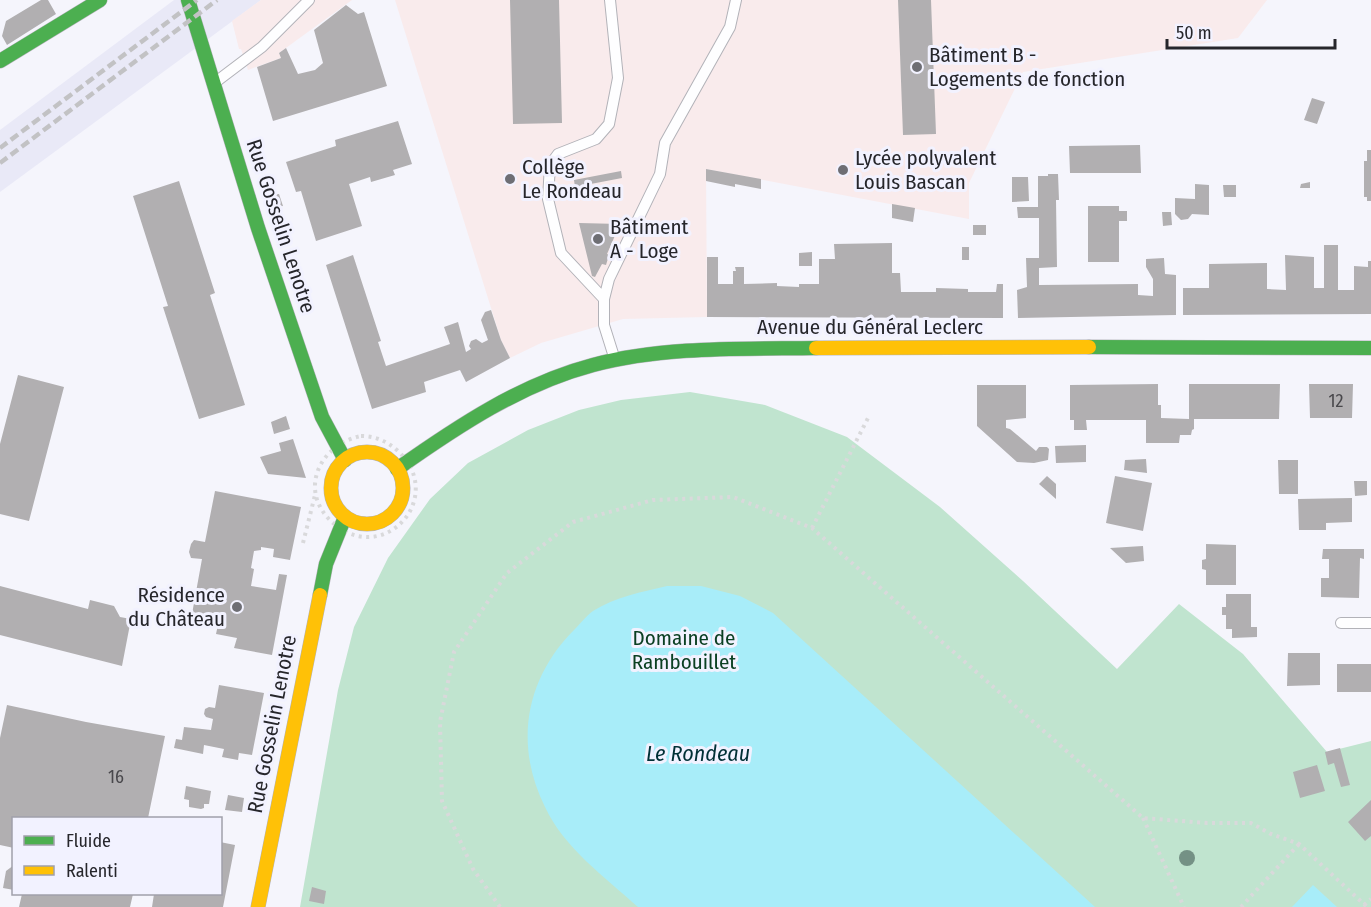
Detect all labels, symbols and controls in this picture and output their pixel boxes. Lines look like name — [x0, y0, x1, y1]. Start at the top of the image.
scale bar — [1167, 12, 1335, 50]
text: 50 m — [1176, 22, 1212, 44]
place label: Bâtiment B - Logements de fonction — [929, 42, 1125, 92]
marker: Bâtiment B - Logements de fonction — [910, 60, 924, 74]
street label: Rue Gosselin Lenotre — [241, 136, 321, 316]
place label: Lycée polyvalent Louis Bascan — [855, 145, 996, 195]
place label: Collège Le Rondeau — [522, 154, 622, 204]
marker: Lycée polyvalent Louis Bascan — [836, 163, 850, 177]
marker: Collège Le Rondeau — [503, 172, 517, 186]
place label: Bâtiment A - Loge — [610, 214, 689, 264]
marker: Bâtiment A - Loge — [591, 232, 605, 246]
street label: Avenue du Général Leclerc — [757, 314, 983, 340]
house number: 12 — [1329, 390, 1344, 412]
place label: Résidence du Château — [128, 582, 225, 632]
marker: Résidence du Château — [230, 600, 244, 614]
park label: Domaine de Rambouillet — [632, 625, 736, 675]
street label: Rue Gosselin Lenotre — [242, 633, 302, 815]
water label: Le Rondeau — [646, 740, 750, 767]
house number: 16 — [108, 766, 124, 788]
legend — [12, 817, 222, 895]
text: Fluide — [66, 830, 111, 852]
text: Ralenti — [66, 860, 118, 882]

